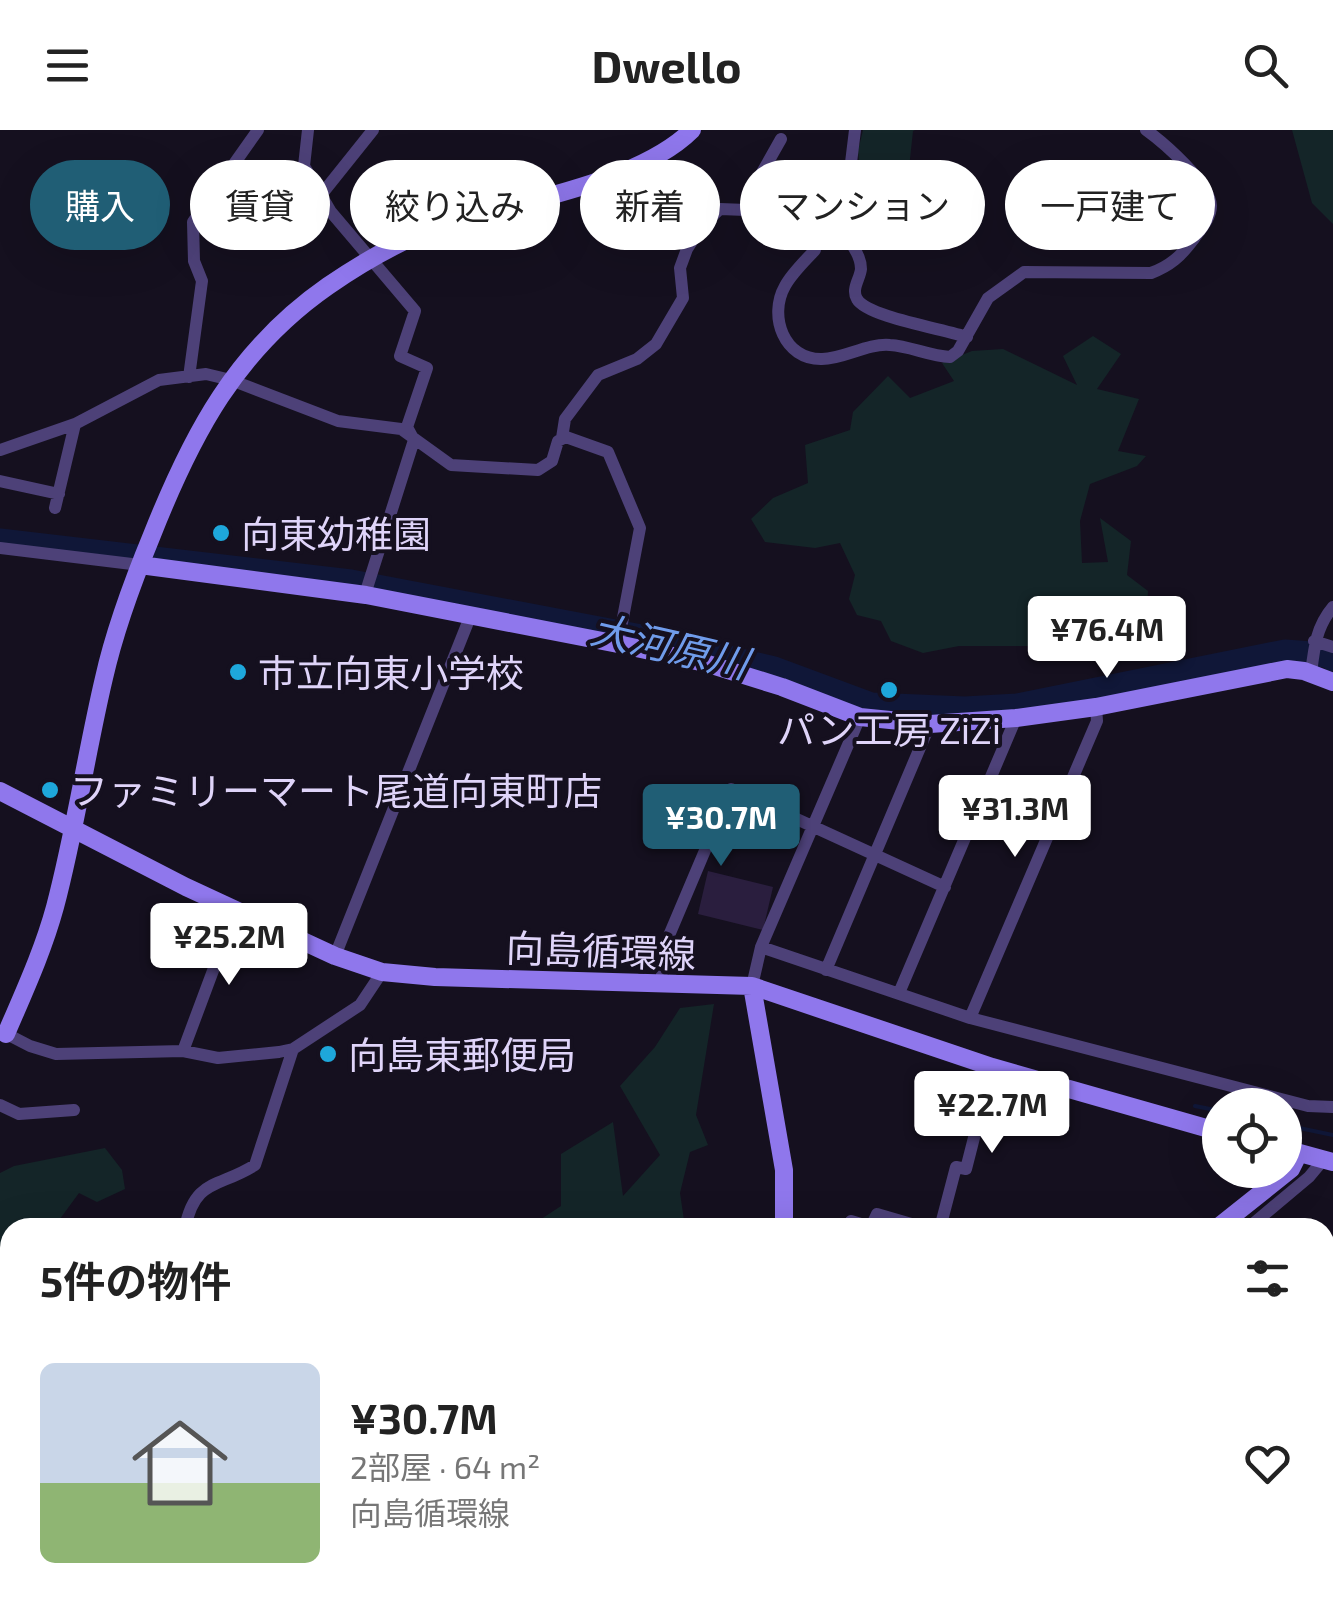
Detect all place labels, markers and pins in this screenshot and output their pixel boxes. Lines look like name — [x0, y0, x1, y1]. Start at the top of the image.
place label: 向東幼稚園 — [241, 510, 431, 556]
marker: 向東幼稚園 — [210, 522, 232, 544]
pin: ¥76.4M — [1026, 596, 1188, 681]
place label: 市立向東小学校 — [258, 649, 524, 695]
marker: 市立向東小学校 — [227, 661, 249, 683]
marker: パン工房 ZiZi — [878, 679, 900, 701]
place label: パン工房 ZiZi — [777, 706, 1001, 752]
place label: ファミリーマート尾道向東町店 — [70, 767, 602, 813]
pin: ¥31.3M — [934, 775, 1096, 860]
marker: ファミリーマート尾道向東町店 — [39, 779, 61, 801]
pin: ¥30.7M — [640, 784, 802, 869]
pin: ¥25.2M — [148, 903, 310, 988]
place label: 向島東郵便局 — [348, 1031, 576, 1077]
marker: 向島東郵便局 — [317, 1043, 339, 1065]
pin: ¥22.7M — [911, 1071, 1073, 1156]

